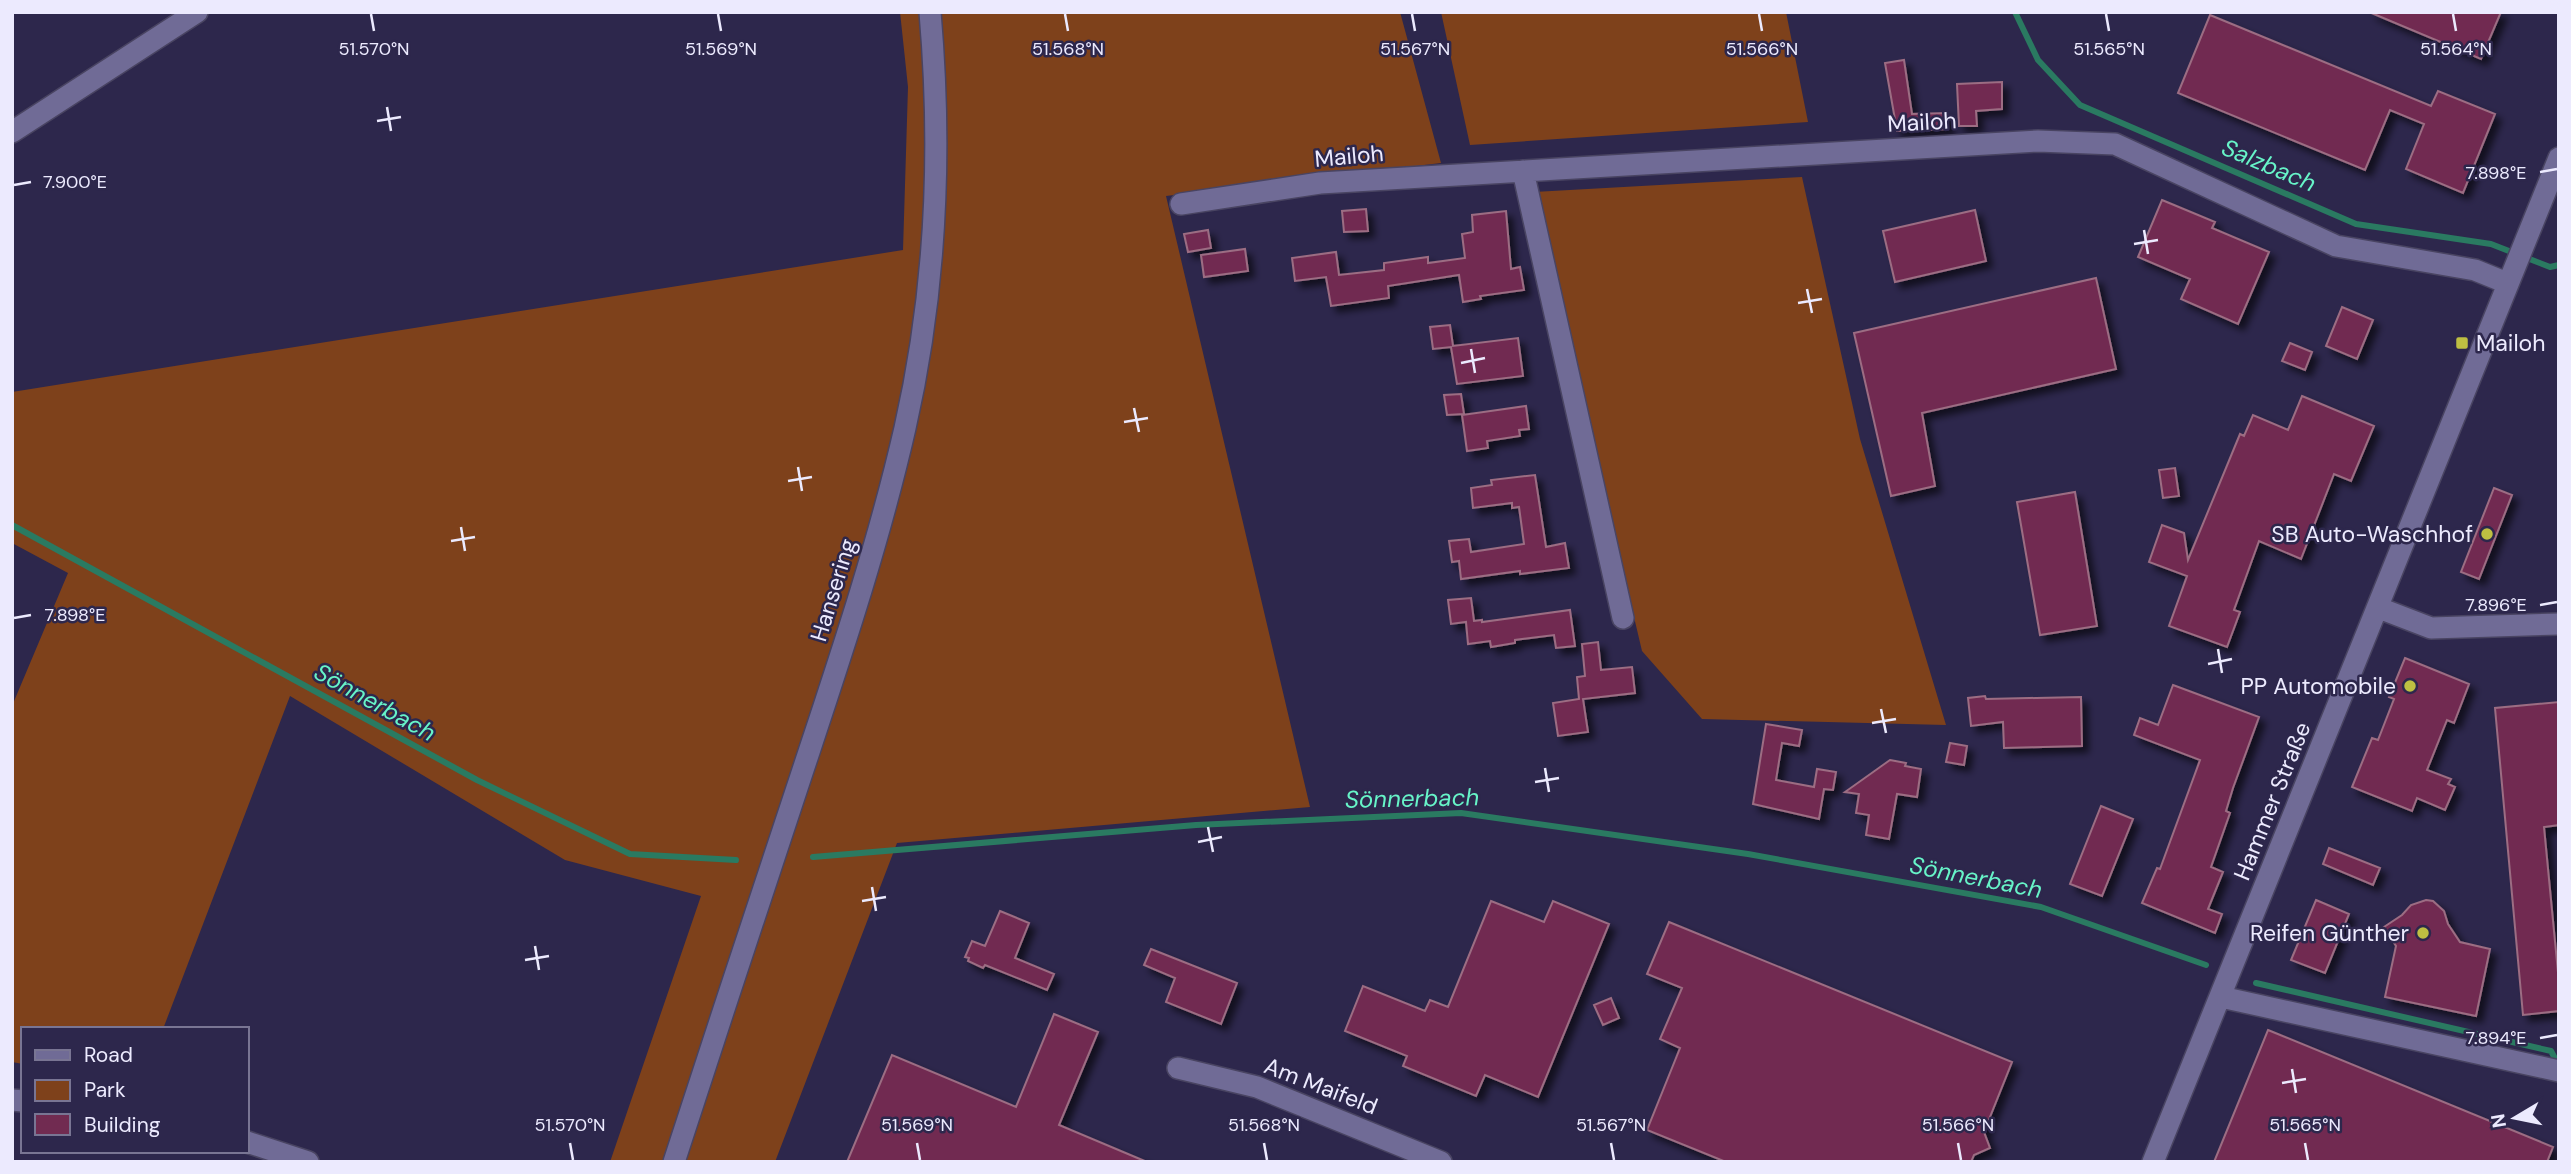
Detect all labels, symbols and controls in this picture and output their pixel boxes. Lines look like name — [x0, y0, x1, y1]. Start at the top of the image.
text: 51.570°N — [338, 37, 410, 61]
text: 51.569°N — [685, 37, 757, 61]
text: 51.568°N — [1032, 37, 1104, 61]
text: 51.567°N — [1380, 37, 1450, 61]
text: 51.566°N — [1726, 37, 1798, 61]
text: 51.565°N — [2073, 37, 2145, 61]
text: 51.564°N — [2420, 37, 2492, 61]
street label: Mailoh — [1887, 105, 1957, 139]
water label: Salzbach — [2217, 131, 2321, 199]
street label: Mailoh — [1313, 138, 1385, 174]
text: 7.898°E — [2466, 161, 2526, 185]
text: 7.900°E — [43, 170, 107, 194]
place label: Mailoh — [2476, 328, 2545, 358]
marker: Mailoh — [2454, 335, 2470, 351]
place label: SB Auto-Waschhof — [2271, 519, 2473, 549]
marker: SB Auto-Waschhof — [2479, 526, 2495, 542]
street label: Hansering — [803, 535, 863, 645]
text: 7.896°E — [2465, 593, 2527, 617]
text: 7.898°E — [45, 603, 105, 627]
water label: Sönnerbach — [309, 656, 441, 748]
place label: PP Automobile — [2240, 671, 2396, 701]
marker: PP Automobile — [2402, 678, 2418, 694]
street label: Hammer Straße — [2227, 717, 2317, 885]
water label: Sönnerbach — [1345, 781, 1479, 815]
water label: Sönnerbach — [1907, 849, 2045, 905]
place label: Reifen Günther — [2250, 918, 2409, 948]
marker: Reifen Günther — [2415, 925, 2431, 941]
text: 7.894°E — [2465, 1026, 2527, 1050]
legend — [21, 1027, 248, 1153]
text: Road — [84, 1041, 133, 1069]
street label: Am Maifeld — [1260, 1051, 1382, 1121]
text: Park — [84, 1076, 126, 1104]
north arrow — [2480, 1083, 2550, 1153]
text: Building — [84, 1111, 161, 1139]
text: N — [2485, 1112, 2512, 1130]
text: 51.570°N — [534, 1113, 606, 1137]
text: 51.569°N — [881, 1113, 953, 1137]
text: 51.568°N — [1228, 1113, 1300, 1137]
text: 51.567°N — [1576, 1113, 1646, 1137]
text: 51.566°N — [1922, 1113, 1994, 1137]
text: 51.565°N — [2269, 1113, 2341, 1137]

